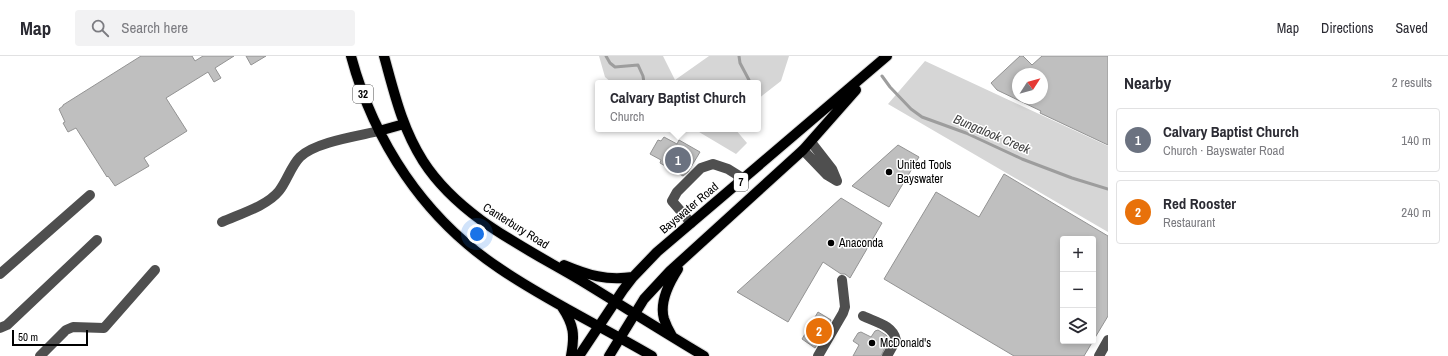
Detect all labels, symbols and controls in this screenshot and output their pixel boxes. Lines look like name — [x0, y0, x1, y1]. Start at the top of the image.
search box — [75, 10, 355, 46]
text: Map — [20, 15, 51, 41]
icon: search — [89, 17, 111, 39]
text: Search here — [121, 17, 188, 38]
text: Map — [1277, 19, 1299, 37]
text: Directions — [1321, 19, 1373, 37]
text: Saved — [1395, 19, 1428, 37]
north arrow — [1012, 68, 1048, 104]
text: Nearby — [1124, 71, 1171, 94]
text: 2 results — [1392, 74, 1432, 91]
popup — [595, 80, 761, 132]
road number: 32 — [353, 85, 373, 103]
text: Calvary Baptist Church — [610, 87, 746, 108]
text: Church — [610, 108, 644, 125]
water label: Bungalook Creek — [951, 110, 1034, 158]
text: Calvary Baptist Church — [1163, 121, 1299, 142]
text: 1 — [1135, 132, 1141, 149]
text: 140 m — [1401, 132, 1431, 149]
text: Church · Bayswater Road — [1163, 142, 1284, 159]
pin: 1 — [665, 145, 691, 175]
place label: United Tools Bayswater — [897, 157, 952, 187]
marker: United Tools Bayswater — [884, 167, 894, 177]
road number: 7 — [734, 173, 748, 191]
street label: Bayswater Road — [656, 179, 722, 237]
text: Red Rooster — [1163, 193, 1236, 214]
street label: Canterbury Road — [480, 199, 552, 253]
text: 2 — [1135, 204, 1141, 221]
text: 240 m — [1401, 204, 1431, 221]
text: Restaurant — [1163, 214, 1215, 231]
your location — [467, 224, 487, 244]
place label: Anaconda — [838, 235, 884, 251]
map controls — [1060, 236, 1096, 344]
button: + — [1060, 236, 1096, 272]
marker: Anaconda — [826, 238, 836, 248]
button: − — [1060, 272, 1096, 308]
button: layers — [1060, 308, 1096, 344]
pin: 2 — [806, 316, 832, 346]
scale bar — [12, 328, 88, 347]
text: 50 m — [18, 330, 38, 344]
place label: McDonald's — [880, 335, 931, 351]
marker: McDonald's — [867, 338, 877, 348]

